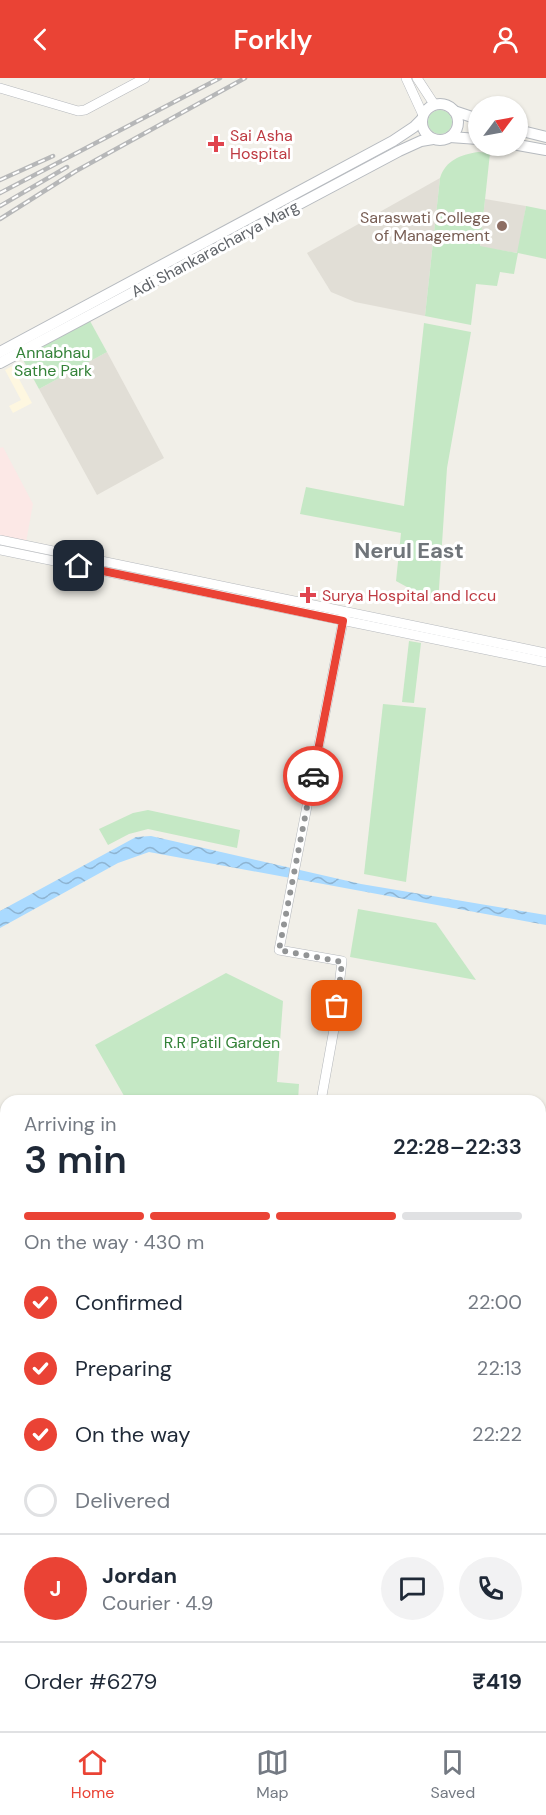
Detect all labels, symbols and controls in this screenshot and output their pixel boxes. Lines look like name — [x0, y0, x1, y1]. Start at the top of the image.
text: Forkly — [233, 22, 313, 57]
icon: back — [24, 23, 57, 56]
icon: person — [489, 23, 522, 56]
north arrow — [468, 96, 528, 156]
map controls — [468, 96, 528, 156]
place label: Sai Asha Hospital — [230, 125, 293, 164]
marker: Sai Asha Hospital — [207, 135, 225, 153]
street label: Adi Shankaracharya Marg — [127, 196, 303, 302]
place label: Saraswati College of Management — [360, 207, 490, 246]
marker: Saraswati College of Management — [495, 219, 509, 233]
park label: Annabhau Sathe Park — [14, 342, 92, 381]
district label: Nerul East — [354, 536, 464, 565]
pin — [53, 540, 104, 591]
icon: home — [62, 549, 95, 582]
place label: Surya Hospital and Iccu — [322, 585, 496, 606]
marker: Surya Hospital and Iccu — [299, 586, 317, 604]
courier — [283, 746, 343, 806]
icon: car — [297, 760, 330, 793]
pin — [311, 980, 362, 1031]
icon: bag — [320, 989, 353, 1022]
park label: R.R Patil Garden — [164, 1032, 280, 1053]
text: Arriving in — [24, 1111, 116, 1137]
text: 22:28–22:33 — [393, 1132, 522, 1161]
text: 3 min — [24, 1134, 127, 1185]
text: On the way · 430 m — [24, 1229, 204, 1255]
icon: check — [24, 1286, 57, 1319]
text: Confirmed — [75, 1288, 183, 1317]
text: 22:00 — [468, 1289, 522, 1315]
icon: check — [24, 1352, 57, 1385]
text: Preparing — [75, 1354, 172, 1383]
text: 22:13 — [477, 1355, 522, 1381]
icon: check — [24, 1418, 57, 1451]
text: On the way — [75, 1420, 190, 1449]
text: 22:22 — [472, 1421, 522, 1447]
text: Delivered — [75, 1486, 170, 1515]
button: chat — [381, 1557, 444, 1620]
button: phone — [459, 1557, 522, 1620]
text: Jordan — [102, 1561, 177, 1590]
text: J — [50, 1574, 61, 1603]
text: Courier · 4.9 — [102, 1590, 213, 1616]
text: Order #6279 — [24, 1667, 157, 1696]
text: ₹419 — [472, 1667, 522, 1696]
tab: Home — [71, 1746, 114, 1803]
tab: Map — [256, 1746, 289, 1803]
tab: Saved — [430, 1746, 475, 1803]

